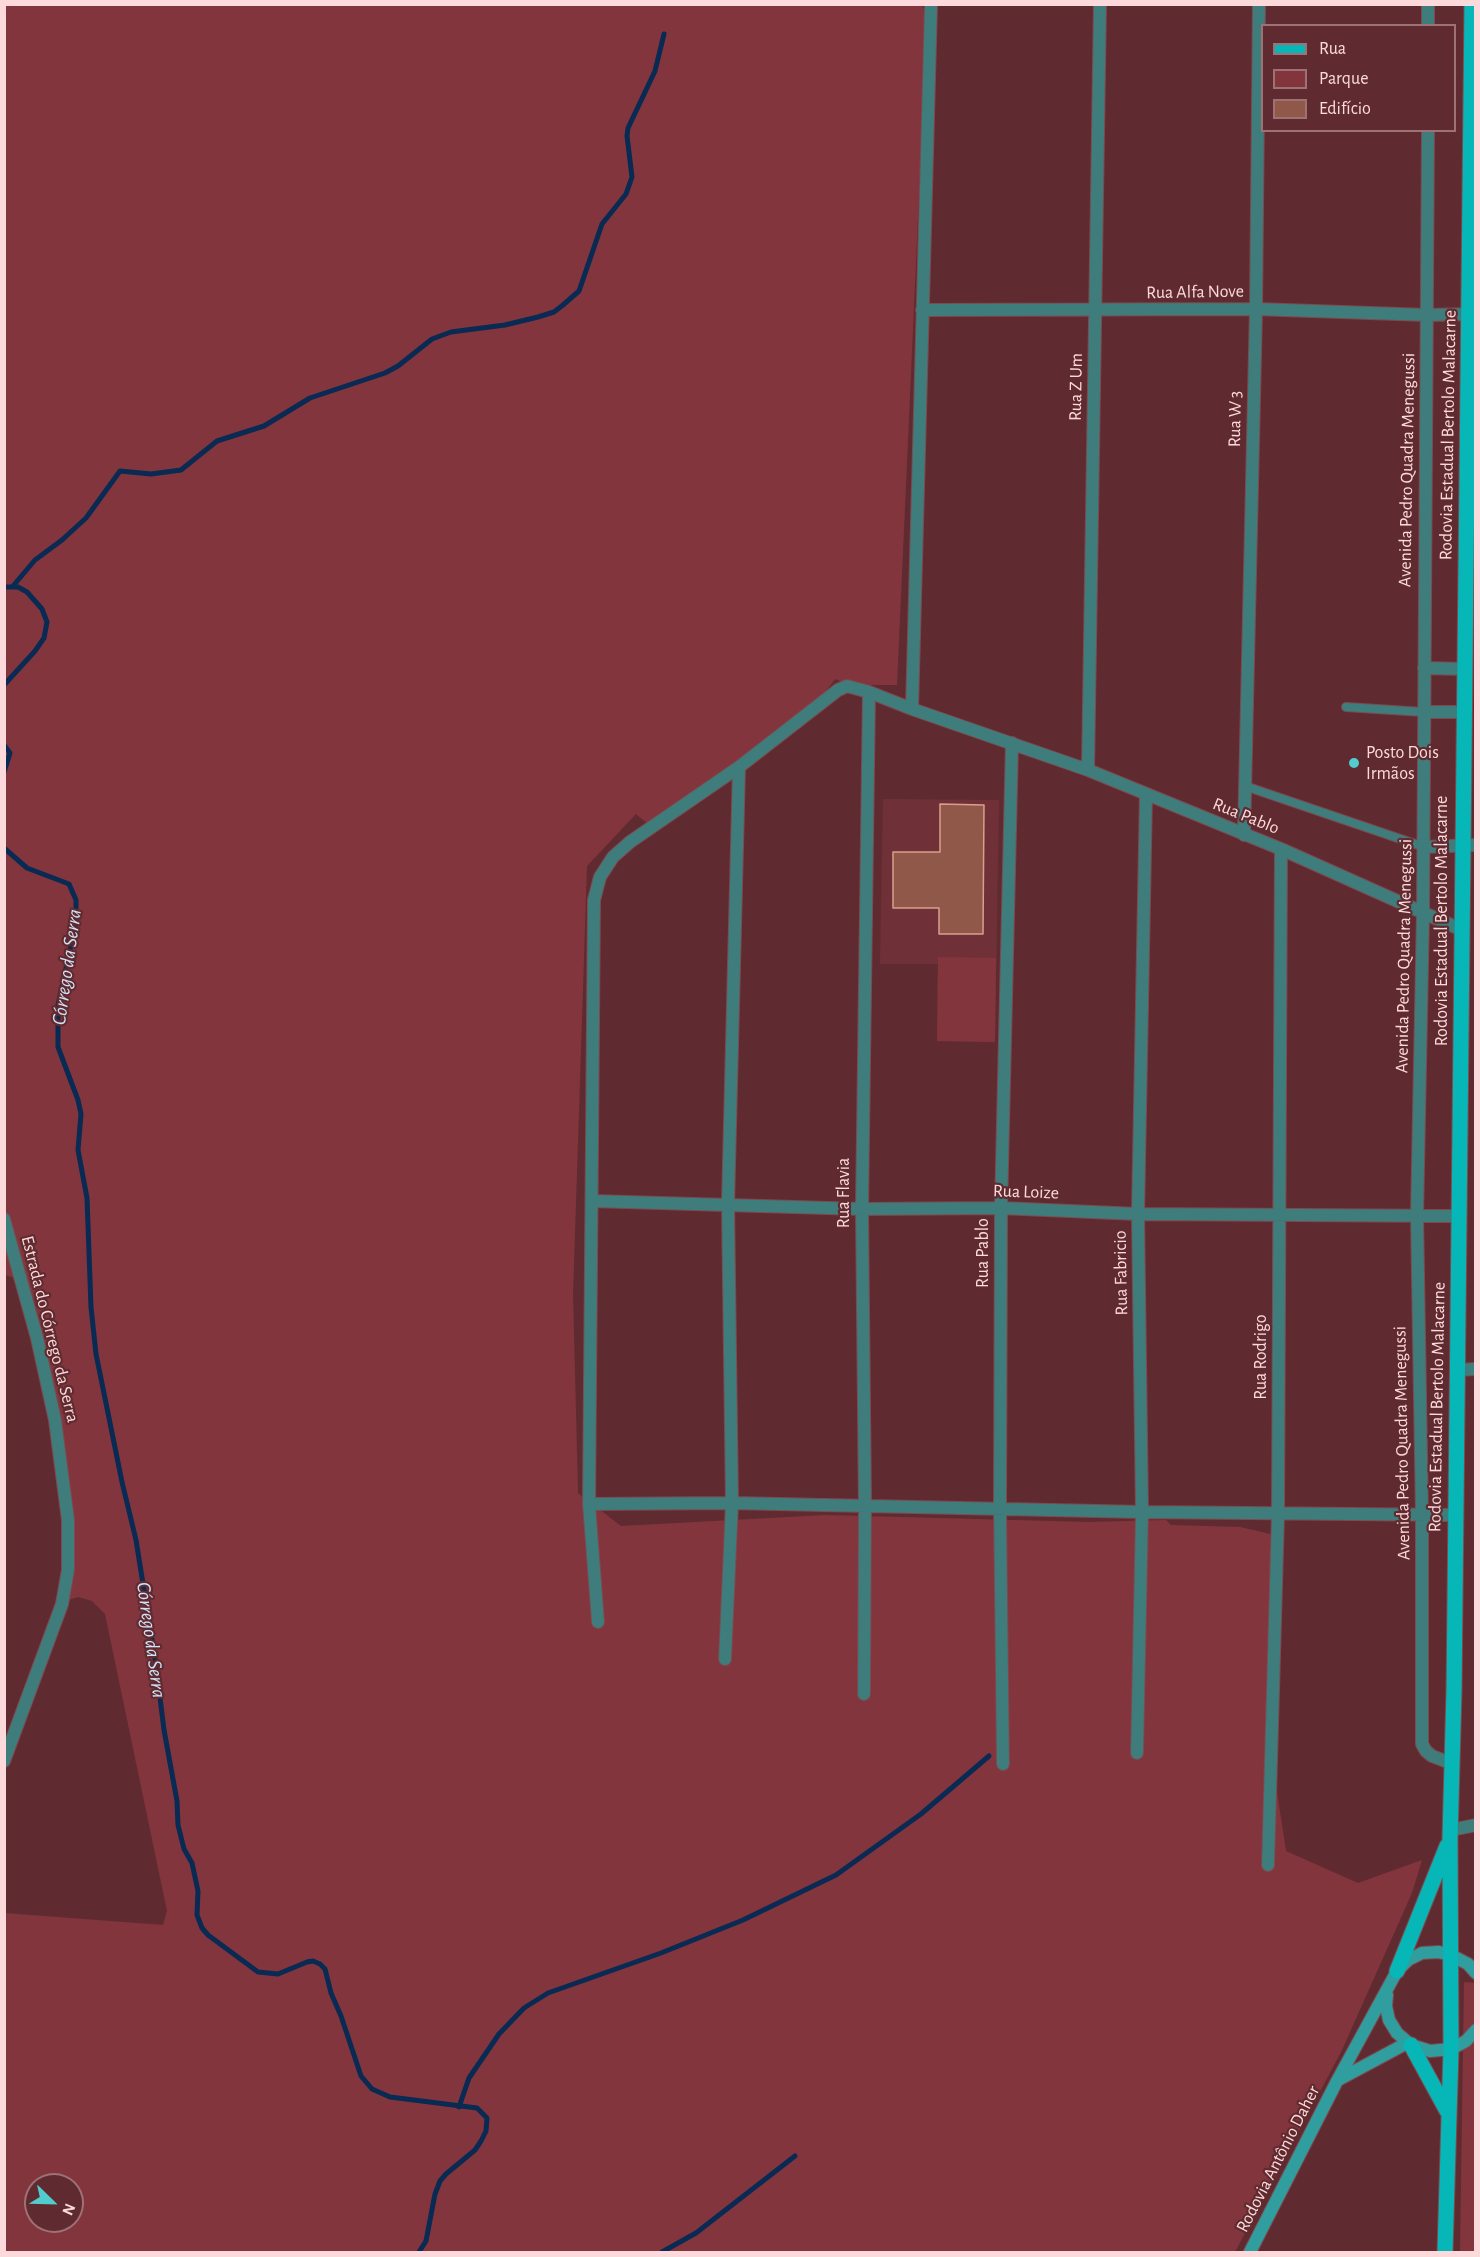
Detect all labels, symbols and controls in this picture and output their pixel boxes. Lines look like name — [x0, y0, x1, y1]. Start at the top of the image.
legend — [1261, 24, 1456, 132]
text: Rua — [1319, 40, 1346, 58]
text: Parque — [1319, 70, 1368, 88]
text: Edifício — [1319, 100, 1371, 118]
street label: Rua Alfa Nove — [1146, 280, 1244, 304]
street label: Rodovia Estadual Bertolo Malacarne — [1435, 310, 1461, 560]
street label: Rua Z Um — [1065, 353, 1087, 421]
street label: Avenida Pedro Quadra Menegussi — [1394, 353, 1420, 587]
street label: Rua W 3 — [1224, 391, 1246, 447]
place label: Posto Dois Irmãos — [1366, 742, 1439, 784]
marker: Posto Dois Irmãos — [1347, 756, 1361, 770]
street label: Rua Pablo — [1210, 793, 1282, 839]
street label: Rodovia Estadual Bertolo Malacarne — [1431, 796, 1453, 1046]
street label: Avenida Pedro Quadra Menegussi — [1391, 839, 1417, 1073]
water label: Córrego da Serra — [47, 908, 87, 1026]
street label: Rua Flavia — [833, 1158, 855, 1228]
street label: Rua Loize — [993, 1180, 1059, 1204]
street label: Rua Pablo — [972, 1218, 994, 1288]
street label: Rua Fabricio — [1109, 1230, 1133, 1316]
street label: Estrada do Córrego da Serra — [16, 1233, 84, 1425]
street label: Rodovia Estadual Bertolo Malacarne — [1424, 1282, 1450, 1532]
street label: Rua Rodrigo — [1250, 1314, 1272, 1400]
street label: Avenida Pedro Quadra Menegussi — [1389, 1326, 1415, 1560]
water label: Córrego da Serra — [131, 1581, 171, 1699]
street label: Rodovia Antônio Daher — [1232, 2082, 1324, 2236]
north arrow — [24, 2173, 84, 2233]
text: N — [59, 2201, 78, 2217]

